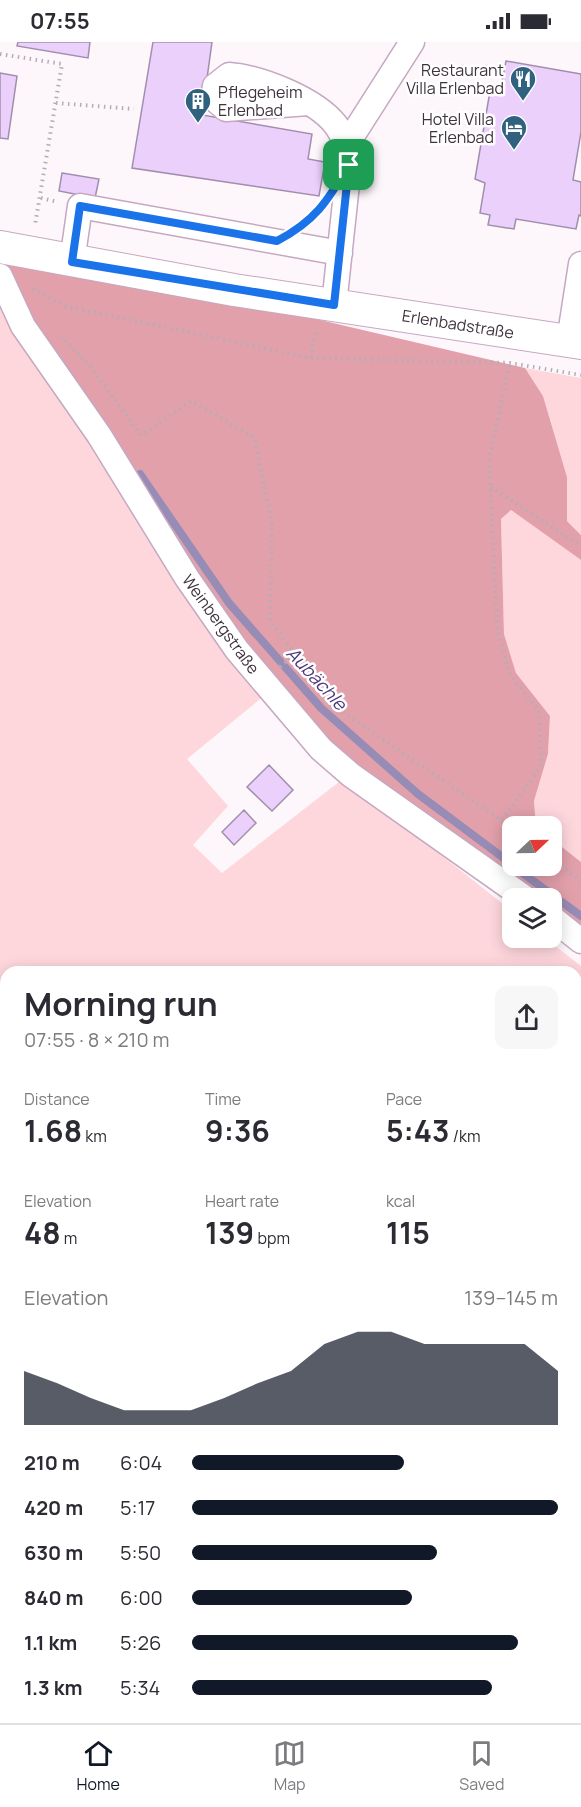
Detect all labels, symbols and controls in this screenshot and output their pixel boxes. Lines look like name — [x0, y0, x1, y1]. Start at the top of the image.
text: 07:55 — [30, 6, 90, 36]
place label: Restaurant Villa Erlenbad — [406, 59, 504, 99]
restaurant icon: Restaurant Villa Erlenbad — [508, 64, 538, 102]
place label: Pflegeheim Erlenbad — [218, 81, 303, 121]
building icon: Pflegeheim Erlenbad — [183, 86, 213, 124]
place label: Hotel Villa Erlenbad — [422, 108, 494, 148]
hotel icon: Hotel Villa Erlenbad — [499, 113, 529, 151]
pin — [323, 139, 374, 190]
icon: arrive — [332, 148, 365, 181]
street label: Erlenbadstraße — [400, 304, 516, 344]
street label: Weinbergstraße — [177, 570, 265, 678]
water label: Aubächle — [282, 641, 353, 716]
north arrow — [502, 816, 562, 876]
map controls — [502, 816, 562, 948]
button: layers — [502, 888, 562, 948]
text: Morning run — [24, 981, 218, 1026]
button: share — [495, 986, 558, 1049]
text: 07:55 · 8 × 210 m — [24, 1026, 170, 1053]
text: Distance — [24, 1088, 90, 1110]
text: Time — [205, 1088, 241, 1110]
text: Pace — [386, 1088, 422, 1110]
text: 1.68 — [24, 1110, 82, 1151]
text: 9:36 — [205, 1110, 270, 1151]
text: 5:43 — [386, 1110, 450, 1151]
text: km — [82, 1125, 107, 1147]
text: /km — [450, 1125, 480, 1147]
text: Elevation — [24, 1190, 92, 1212]
text: Heart rate — [205, 1190, 279, 1212]
text: kcal — [386, 1190, 415, 1212]
text: 48 — [24, 1212, 61, 1253]
text: 139 — [205, 1212, 254, 1253]
text: 115 — [386, 1212, 430, 1253]
text: m — [61, 1227, 77, 1249]
text: bpm — [254, 1227, 290, 1249]
text: Elevation — [24, 1284, 108, 1311]
text: 139–145 m — [464, 1284, 558, 1311]
text: 210 m — [24, 1449, 80, 1476]
text: 6:04 — [120, 1449, 162, 1476]
text: 420 m — [24, 1494, 83, 1521]
text: 5:17 — [120, 1494, 155, 1521]
text: 630 m — [24, 1539, 83, 1566]
text: 5:50 — [120, 1539, 161, 1566]
text: 840 m — [24, 1584, 84, 1611]
text: 6:00 — [120, 1584, 163, 1611]
text: 1.1 km — [24, 1629, 77, 1656]
text: 5:26 — [120, 1629, 161, 1656]
text: 1.3 km — [24, 1674, 82, 1701]
text: 5:34 — [120, 1674, 160, 1701]
tab: Home — [77, 1737, 120, 1795]
tab: Map — [273, 1737, 306, 1795]
tab: Saved — [459, 1737, 504, 1795]

